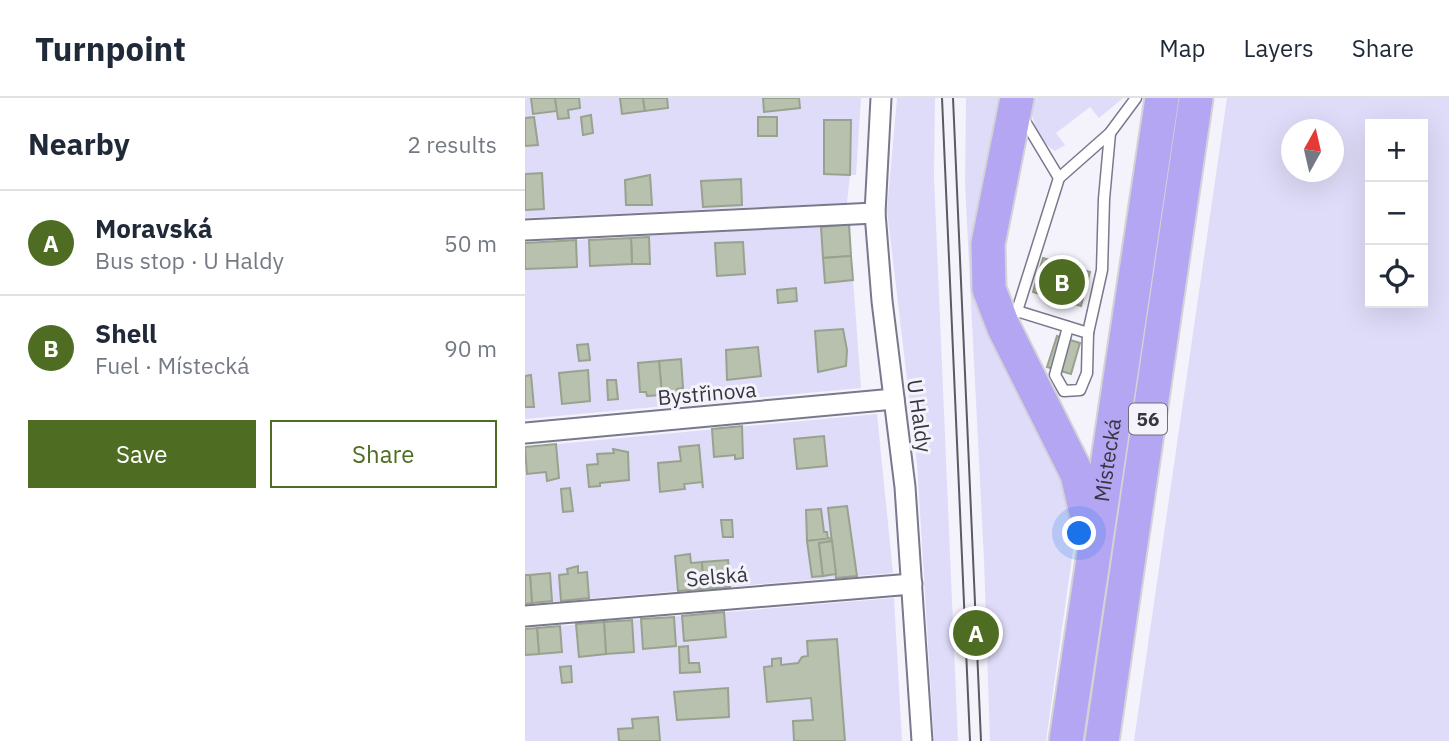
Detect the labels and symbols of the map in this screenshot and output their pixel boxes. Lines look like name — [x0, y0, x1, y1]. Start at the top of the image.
north arrow — [1281, 119, 1344, 182]
pin: B — [1039, 256, 1085, 308]
street label: Bystřinova — [656, 375, 758, 411]
street label: U Haldy — [901, 377, 939, 455]
road number: 56 — [1129, 404, 1167, 434]
street label: Místecká — [1087, 416, 1127, 504]
your location — [1062, 516, 1096, 550]
street label: Selská — [685, 559, 749, 593]
pin: A — [953, 607, 999, 659]

